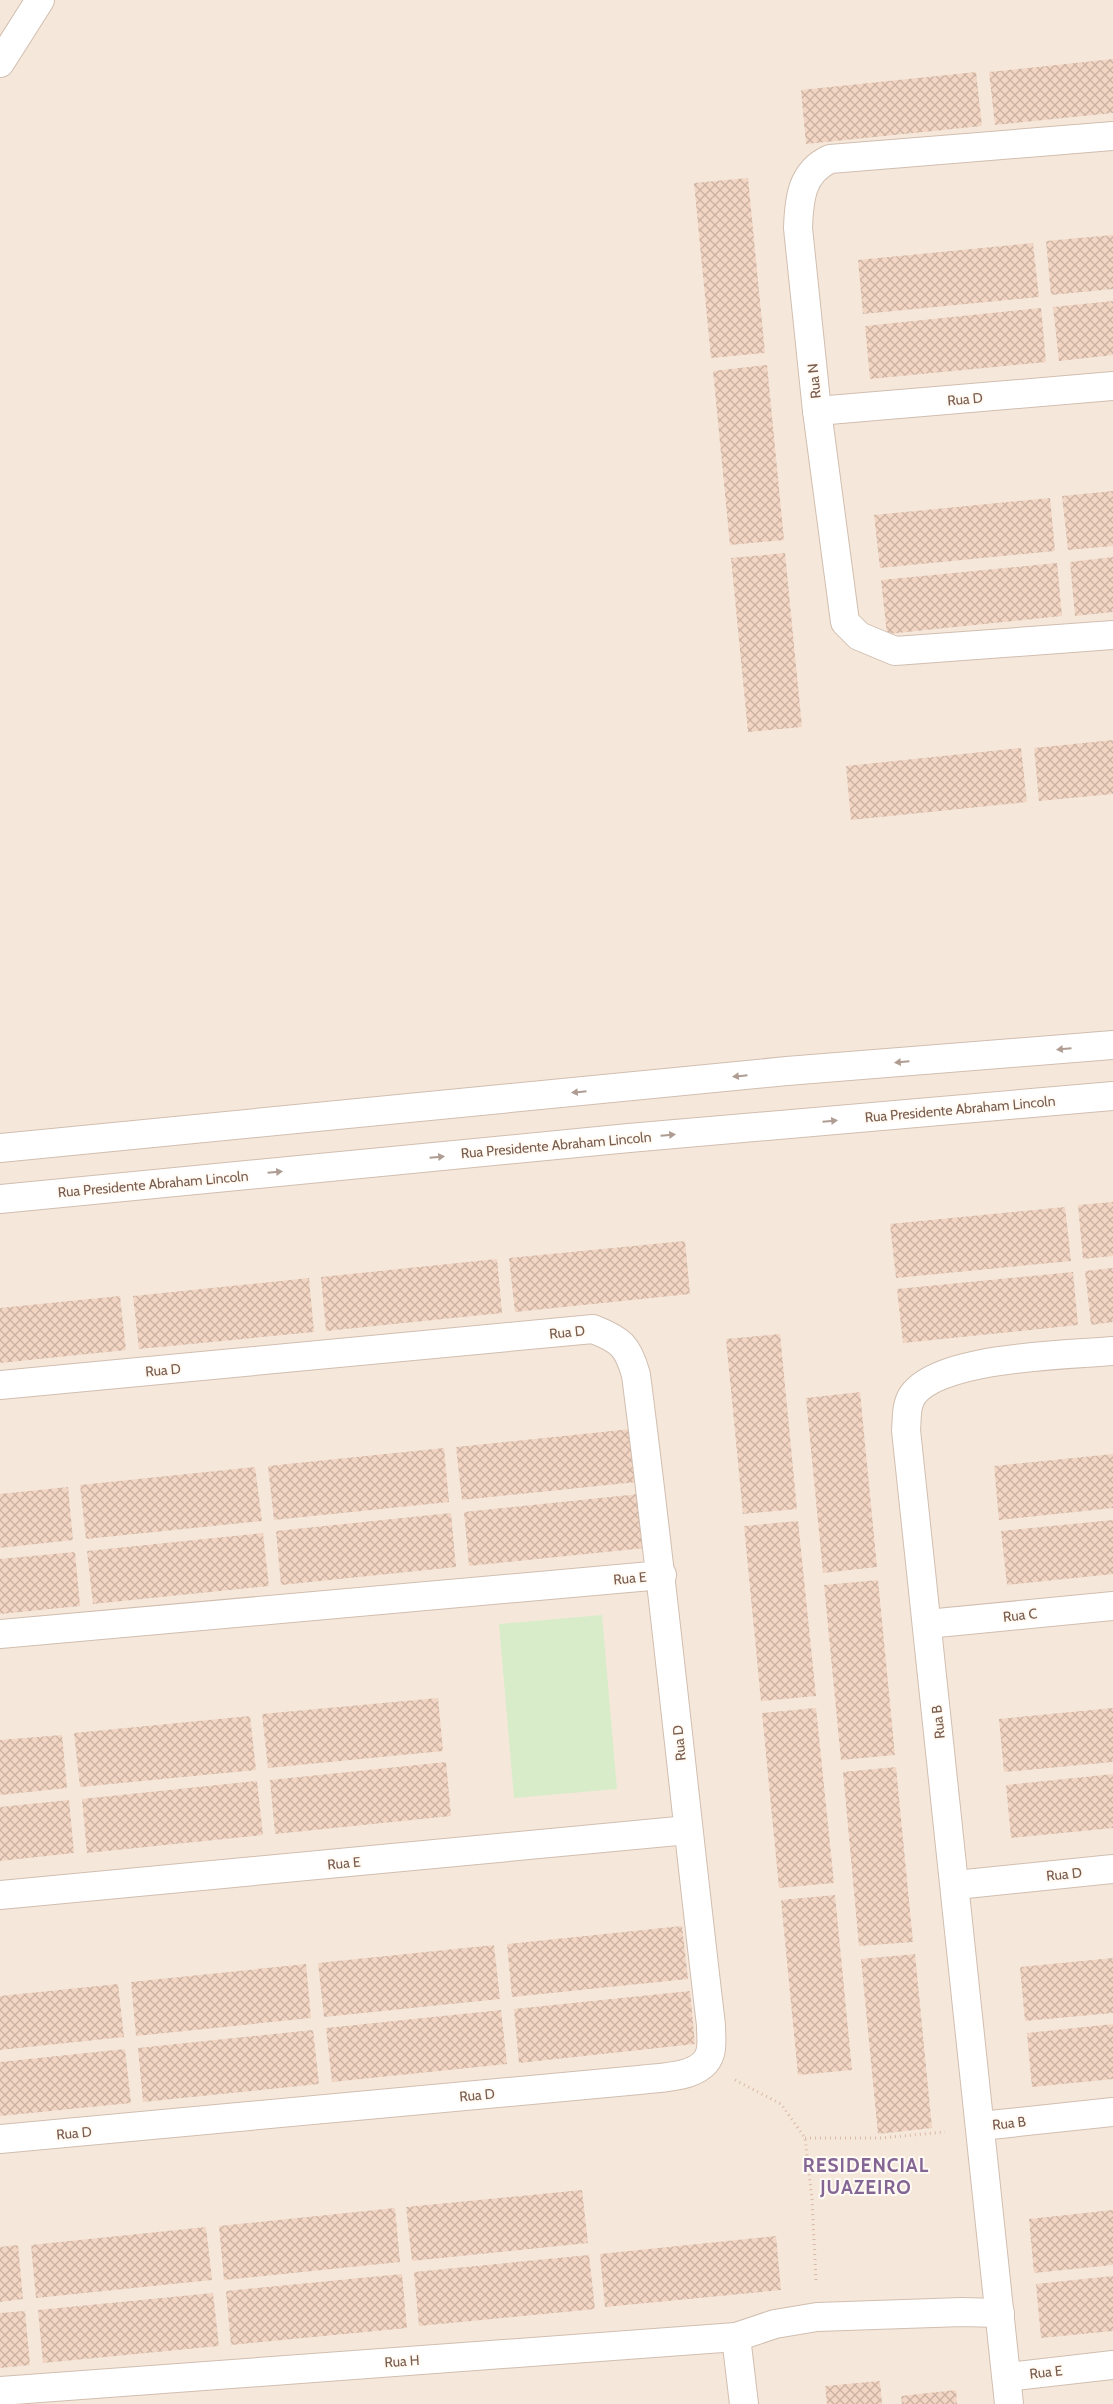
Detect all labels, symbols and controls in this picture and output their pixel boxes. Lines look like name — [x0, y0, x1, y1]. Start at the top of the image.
street label: Rua N — [803, 362, 825, 400]
street label: Rua D — [946, 388, 984, 410]
one-way arrow — [1056, 1046, 1072, 1054]
one-way arrow — [894, 1058, 910, 1066]
one-way arrow — [732, 1072, 748, 1080]
one-way arrow — [570, 1088, 586, 1096]
street label: Rua Presidente Abraham Lincoln — [864, 1092, 1056, 1126]
one-way arrow — [822, 1116, 838, 1124]
street label: Rua Presidente Abraham Lincoln — [460, 1128, 652, 1162]
one-way arrow — [661, 1131, 677, 1139]
one-way arrow — [429, 1153, 445, 1161]
street label: Rua Presidente Abraham Lincoln — [57, 1167, 249, 1201]
one-way arrow — [267, 1168, 283, 1176]
street label: Rua D — [548, 1321, 586, 1343]
street label: Rua D — [144, 1359, 182, 1381]
street label: Rua E — [613, 1568, 648, 1588]
street label: Rua C — [1002, 1604, 1038, 1626]
street label: Rua B — [927, 1704, 949, 1740]
street label: Rua D — [668, 1724, 690, 1762]
street label: Rua E — [327, 1853, 362, 1873]
street label: Rua D — [1045, 1863, 1083, 1885]
street label: Rua D — [458, 2084, 496, 2106]
street label: Rua B — [991, 2112, 1027, 2134]
street label: Rua D — [55, 2122, 93, 2144]
district label: RESIDENCIAL JUAZEIRO — [803, 2154, 929, 2199]
street label: Rua H — [384, 2351, 420, 2371]
street label: Rua E — [1029, 2361, 1064, 2383]

